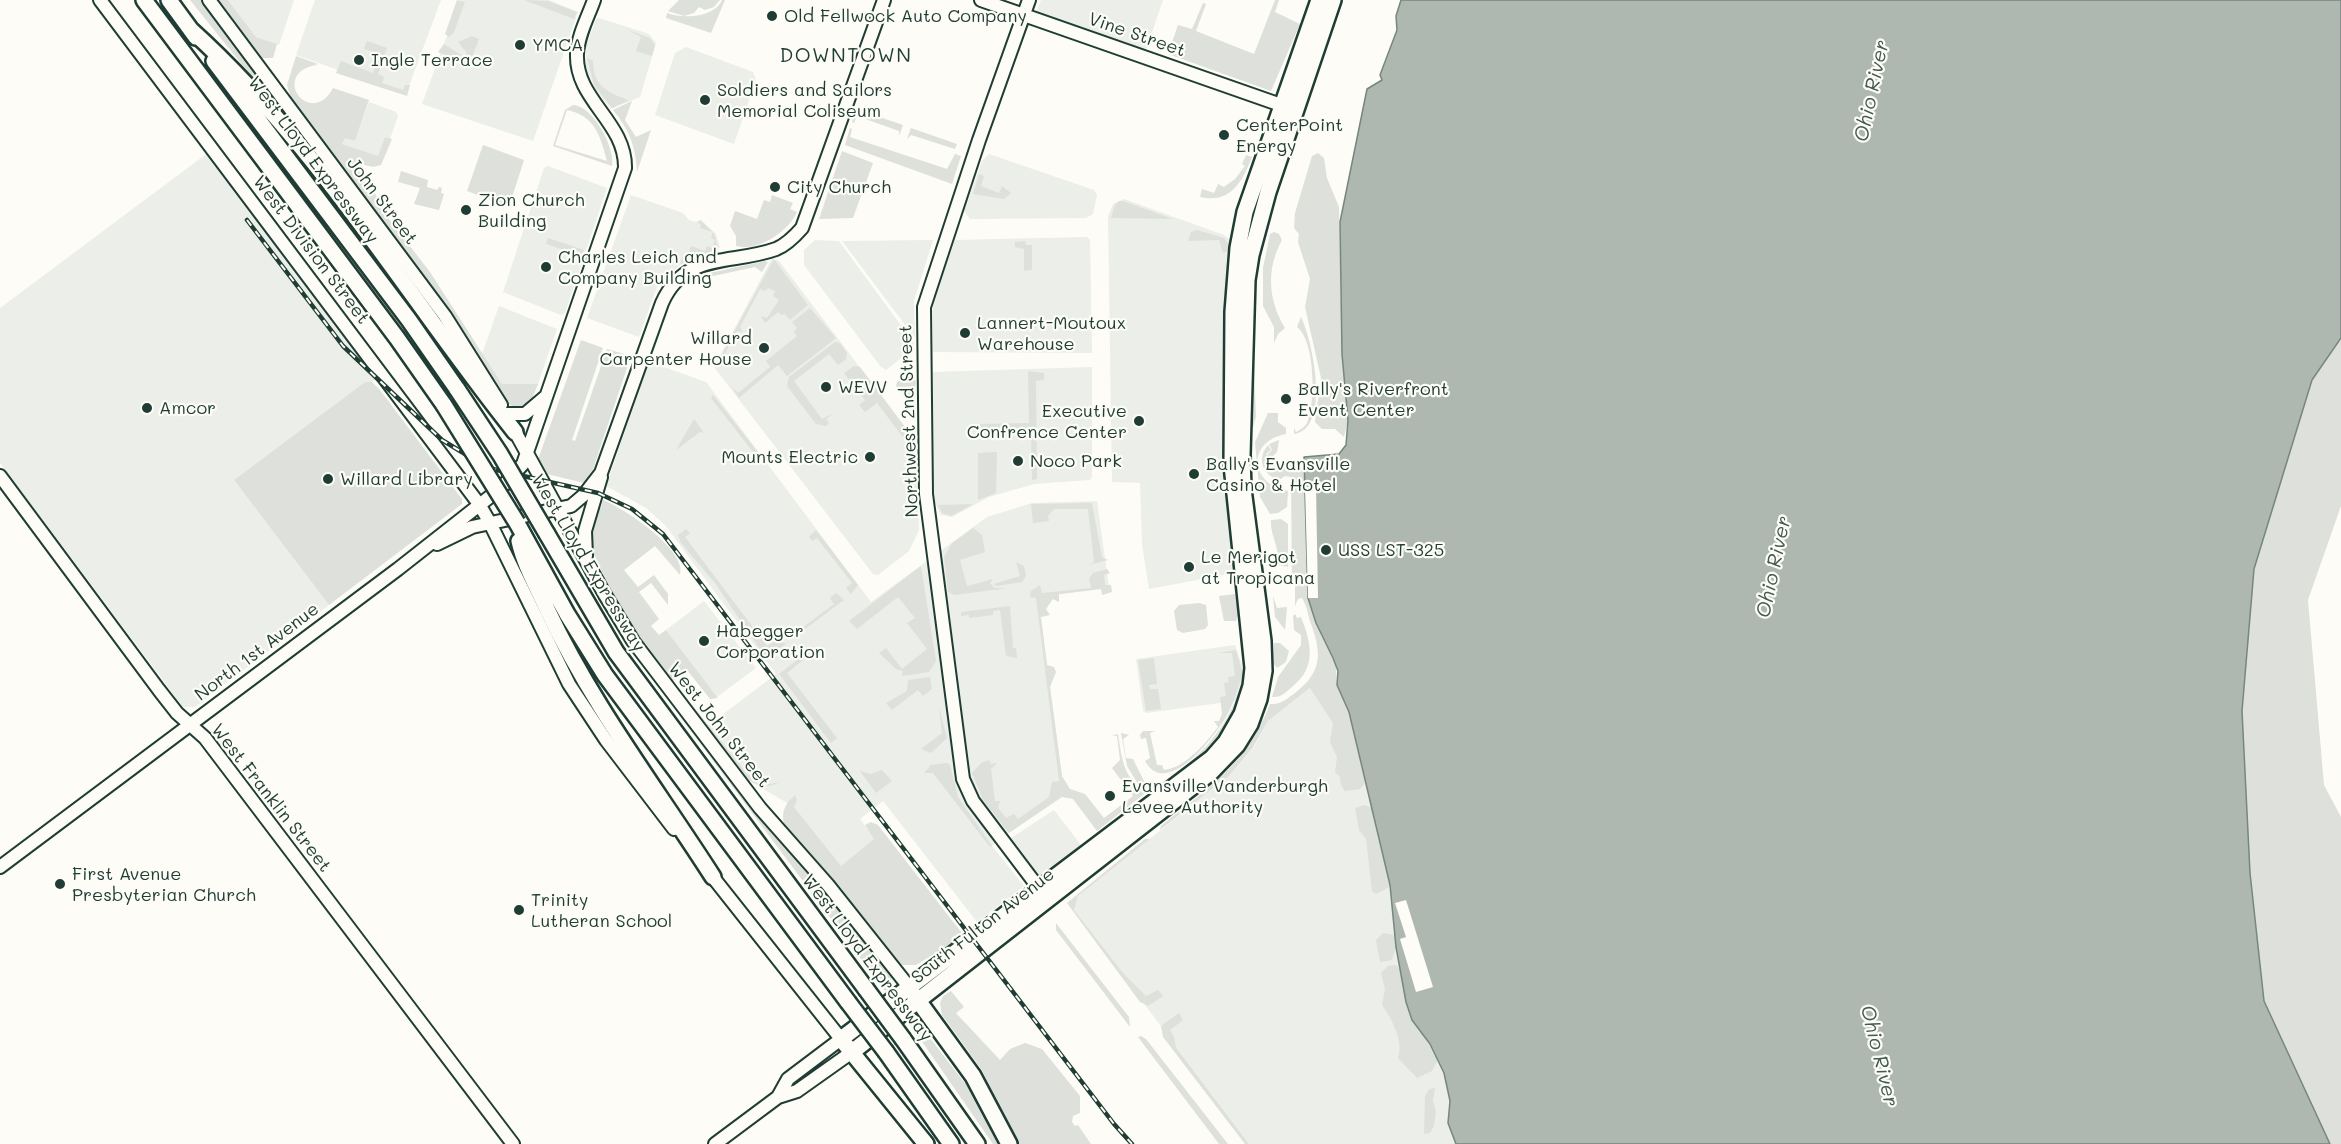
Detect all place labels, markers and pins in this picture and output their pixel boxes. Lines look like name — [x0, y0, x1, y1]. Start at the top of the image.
place label: Old Fellwock Auto Company — [784, 5, 1027, 27]
marker: Old Fellwock Auto Company — [765, 9, 779, 23]
place label: YMCA — [532, 34, 583, 56]
marker: YMCA — [513, 38, 527, 52]
place label: Ingle Terrace — [371, 49, 493, 71]
marker: Ingle Terrace — [352, 53, 366, 67]
place label: Soldiers and Sailors Memorial Coliseum — [717, 79, 892, 122]
marker: Soldiers and Sailors Memorial Coliseum — [698, 93, 712, 107]
place label: CenterPoint Energy — [1236, 114, 1343, 156]
marker: CenterPoint Energy — [1217, 128, 1231, 142]
place label: City Church — [787, 176, 891, 198]
marker: City Church — [768, 180, 782, 194]
place label: Zion Church Building — [478, 189, 585, 232]
marker: Zion Church Building — [459, 203, 473, 217]
place label: Charles Leich and Company Building — [558, 246, 717, 288]
marker: Charles Leich and Company Building — [539, 260, 553, 274]
place label: Lannert-Moutoux Warehouse — [977, 312, 1126, 354]
marker: Lannert-Moutoux Warehouse — [958, 326, 972, 340]
place label: Willard Carpenter House — [600, 327, 752, 370]
marker: Willard Carpenter House — [757, 341, 771, 355]
place label: WEVV — [838, 376, 887, 398]
place label: Bally's Riverfront Event Center — [1298, 378, 1449, 420]
marker: WEVV — [819, 380, 833, 394]
marker: Bally's Riverfront Event Center — [1279, 392, 1293, 406]
place label: Amcor — [159, 397, 216, 419]
place label: Executive Confrence Center — [967, 400, 1127, 442]
marker: Amcor — [140, 401, 154, 415]
marker: Executive Confrence Center — [1132, 414, 1146, 428]
place label: Mounts Electric — [721, 446, 858, 468]
marker: Mounts Electric — [863, 450, 877, 464]
place label: Noco Park — [1030, 450, 1122, 472]
place label: Bally's Evansville Casino & Hotel — [1206, 453, 1350, 496]
marker: Noco Park — [1011, 454, 1025, 468]
marker: Bally's Evansville Casino & Hotel — [1187, 467, 1201, 481]
place label: Willard Library — [340, 468, 473, 490]
marker: Willard Library — [321, 472, 335, 486]
place label: USS LST-325 — [1338, 539, 1444, 561]
marker: USS LST-325 — [1319, 543, 1333, 557]
place label: Le Merigot at Tropicana — [1201, 546, 1315, 588]
marker: Le Merigot at Tropicana — [1182, 560, 1196, 574]
place label: Habegger Corporation — [716, 620, 825, 662]
marker: Habegger Corporation — [697, 634, 711, 648]
place label: Evansville Vanderburgh Levee Authority — [1122, 775, 1328, 818]
marker: Evansville Vanderburgh Levee Authority — [1103, 789, 1117, 803]
place label: First Avenue Presbyterian Church — [72, 863, 256, 906]
marker: First Avenue Presbyterian Church — [53, 877, 67, 891]
place label: Trinity Lutheran School — [531, 889, 672, 932]
marker: Trinity Lutheran School — [512, 903, 526, 917]

